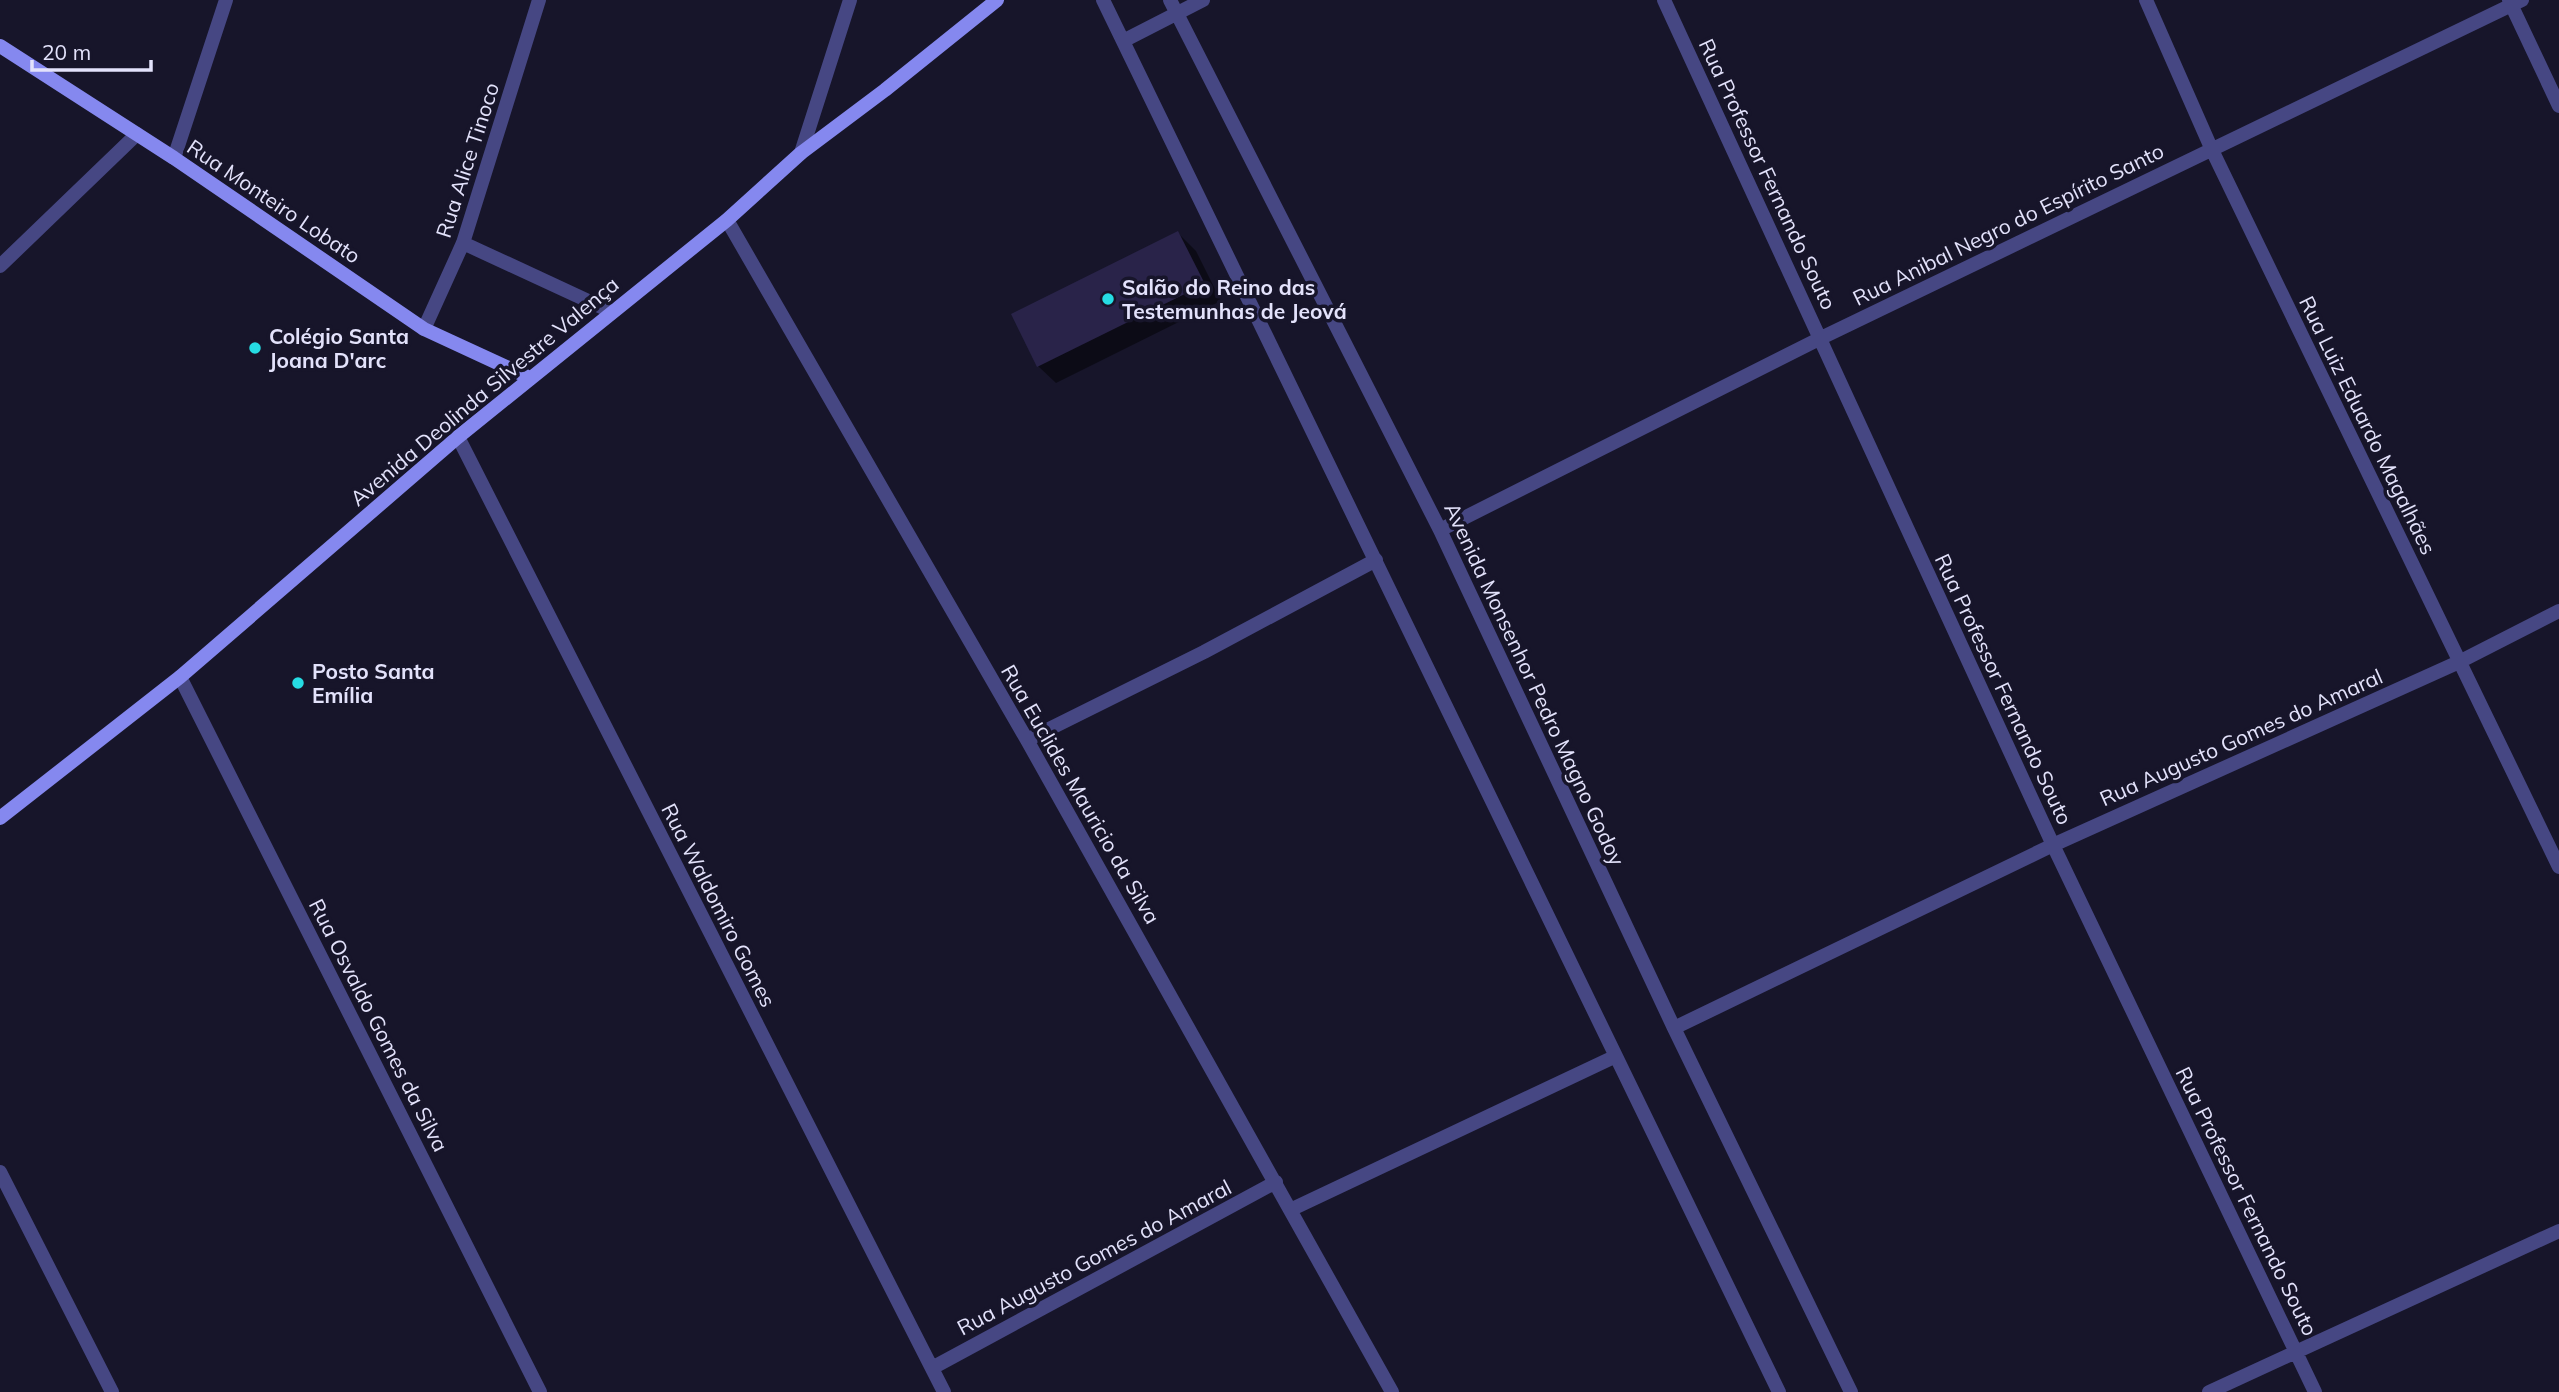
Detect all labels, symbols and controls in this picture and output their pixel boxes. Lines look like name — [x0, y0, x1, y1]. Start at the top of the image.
scale bar — [32, 28, 150, 72]
street label: Rua Professor Fernando Souto — [1694, 34, 1842, 314]
text: 20 m — [42, 39, 91, 65]
street label: Rua Alice Tinoco — [430, 79, 504, 241]
street label: Rua Monteiro Lobato — [182, 133, 366, 269]
street label: Rua Anibal Negro do Espírito Santo — [1848, 137, 2168, 311]
street label: Avenida Deolinda Silvestre Valença — [344, 271, 624, 511]
place label: Salão do Reino das Testemunhas de Jeová — [1122, 274, 1347, 324]
marker: Salão do Reino das Testemunhas de Jeová — [1100, 291, 1116, 307]
street label: Rua Luiz Eduardo Magalhães — [2294, 292, 2442, 558]
place label: Colégio Santa Joana D'arc — [269, 323, 409, 373]
marker: Colégio Santa Joana D'arc — [247, 340, 263, 356]
street label: Avenida Monsenhor Pedro Magno Godoy — [1439, 498, 1631, 870]
street label: Rua Professor Fernando Souto — [1930, 549, 2078, 829]
place label: Posto Santa Emília — [312, 658, 435, 708]
street label: Rua Euclides Mauricio da Silva — [996, 660, 1166, 928]
street label: Rua Augusto Gomes do Amaral — [2096, 663, 2386, 811]
marker: Posto Santa Emília — [290, 675, 306, 691]
street label: Rua Waldomiro Gomes — [656, 799, 782, 1011]
street label: Rua Osvaldo Gomes da Silva — [304, 894, 454, 1156]
street label: Rua Professor Fernando Souto — [2170, 1062, 2324, 1340]
street label: Rua Augusto Gomes do Amaral — [952, 1173, 1236, 1341]

